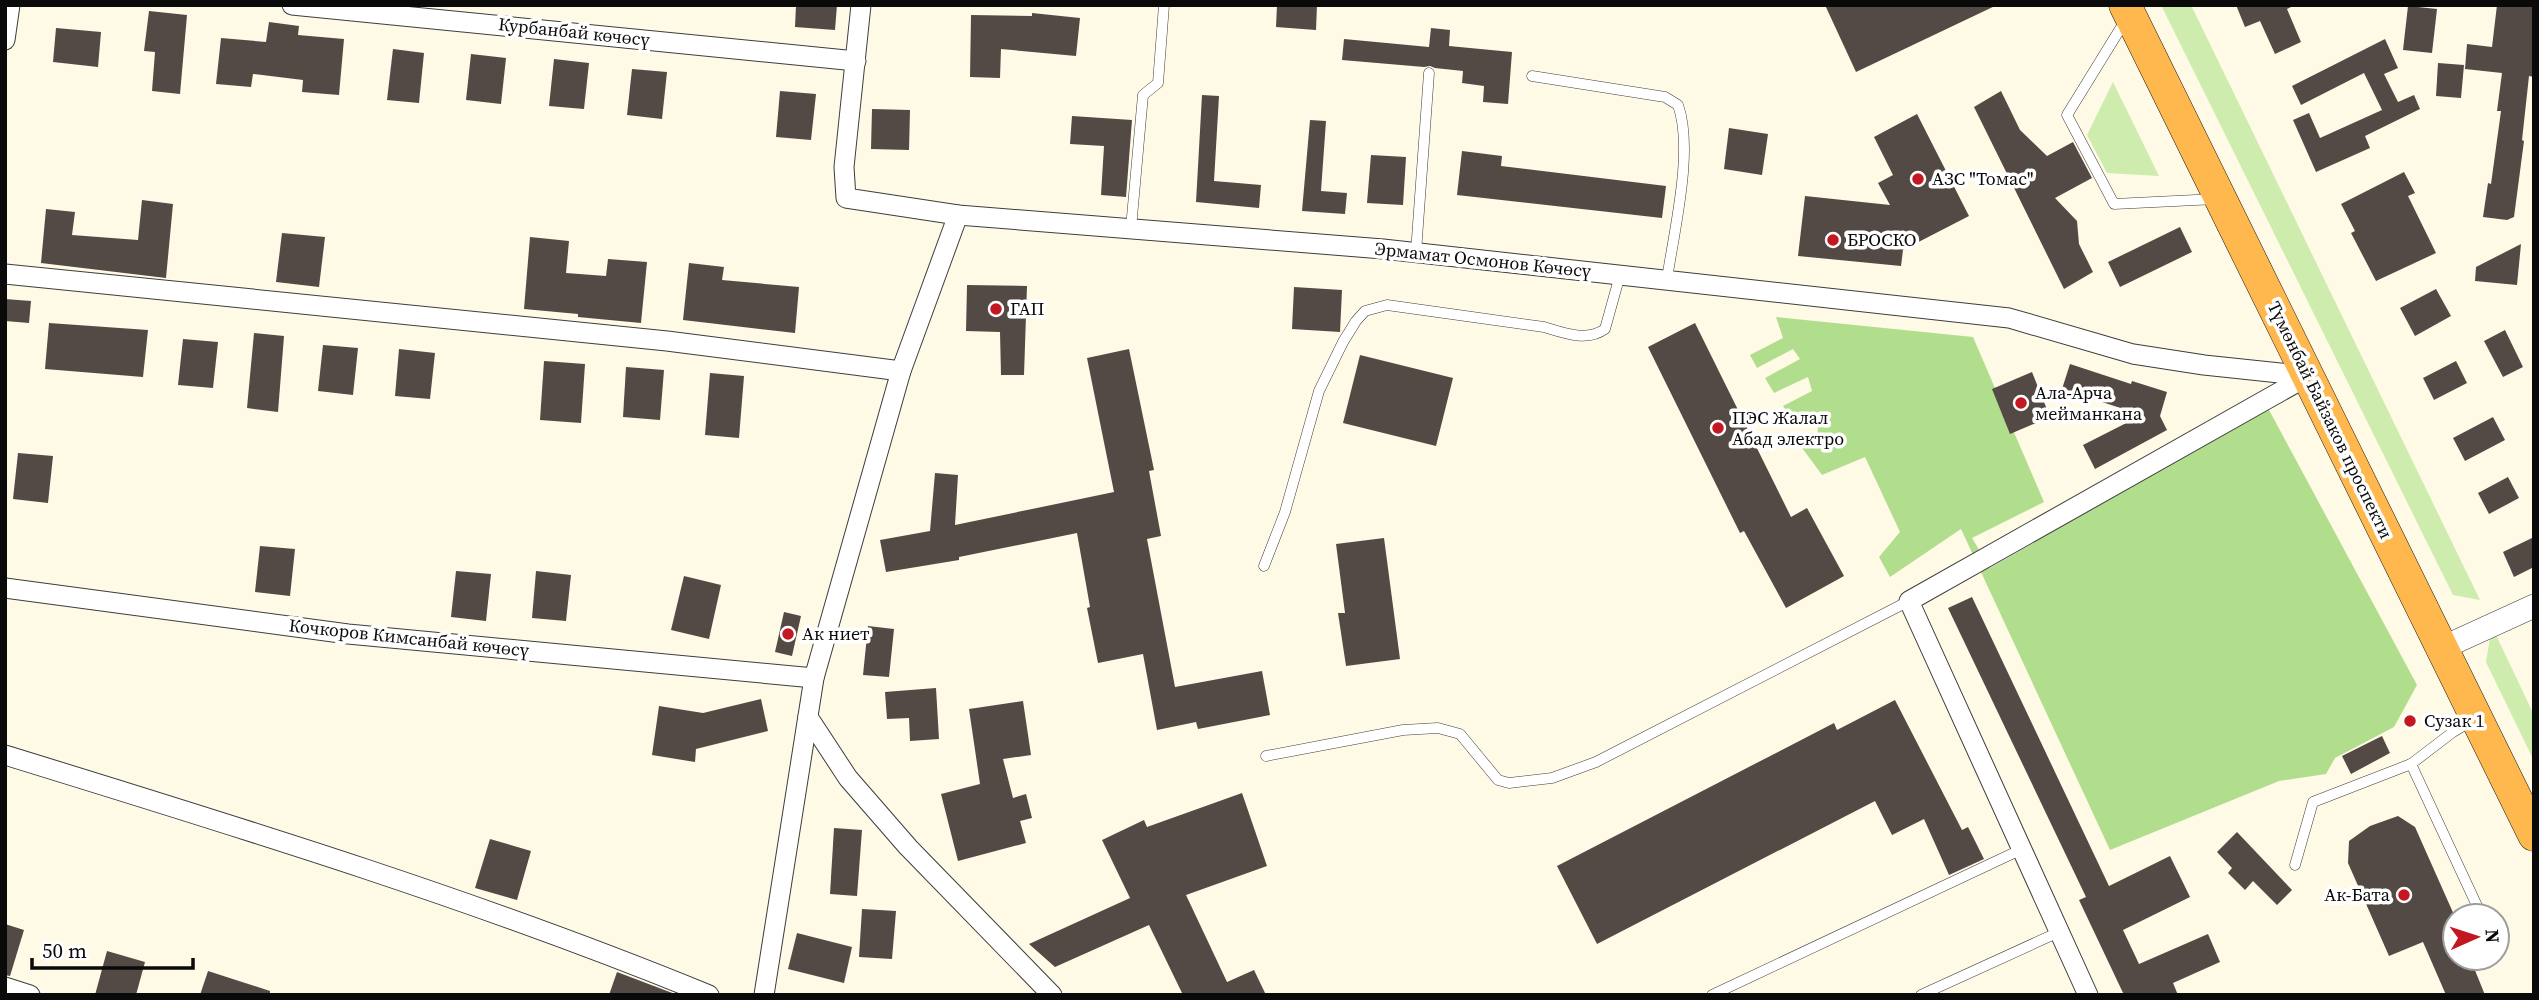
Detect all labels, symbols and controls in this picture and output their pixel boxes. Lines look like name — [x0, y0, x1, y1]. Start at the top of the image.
street label: Курбанбай көчөсү — [497, 11, 652, 52]
place label: АЗС "Томас" — [1932, 166, 2033, 191]
marker: АЗС "Томас" — [1910, 171, 1926, 187]
place label: БРОСКО — [1847, 227, 1917, 252]
marker: БРОСКО — [1825, 232, 1841, 248]
street label: Эрмамат Осмонов Көчөсү — [1374, 236, 1593, 283]
place label: ГАП — [1010, 296, 1044, 321]
street label: Түмөнбай Байзаков проспекти — [2262, 297, 2399, 543]
marker: ГАП — [988, 301, 1004, 317]
place label: Ала-Арча мейманкана — [2035, 380, 2143, 426]
marker: Ала-Арча мейманкана — [2013, 395, 2029, 411]
place label: ПЭС Жалал Абад электро — [1732, 405, 1844, 451]
marker: ПЭС Жалал Абад электро — [1710, 420, 1726, 436]
street label: Кочкоров Кимсанбай көчөсү — [288, 612, 531, 663]
place label: Ак ниет — [802, 621, 870, 646]
marker: Ак ниет — [780, 626, 796, 642]
place label: Сузак 1 — [2424, 708, 2485, 733]
marker: Сузак 1 — [2402, 713, 2418, 729]
place label: Ак-Бата — [2324, 882, 2391, 907]
marker: Ак-Бата — [2396, 887, 2412, 903]
north arrow — [2441, 902, 2511, 972]
scale bar — [32, 926, 192, 970]
text: N — [2480, 929, 2506, 944]
text: 50 m — [42, 936, 87, 965]

